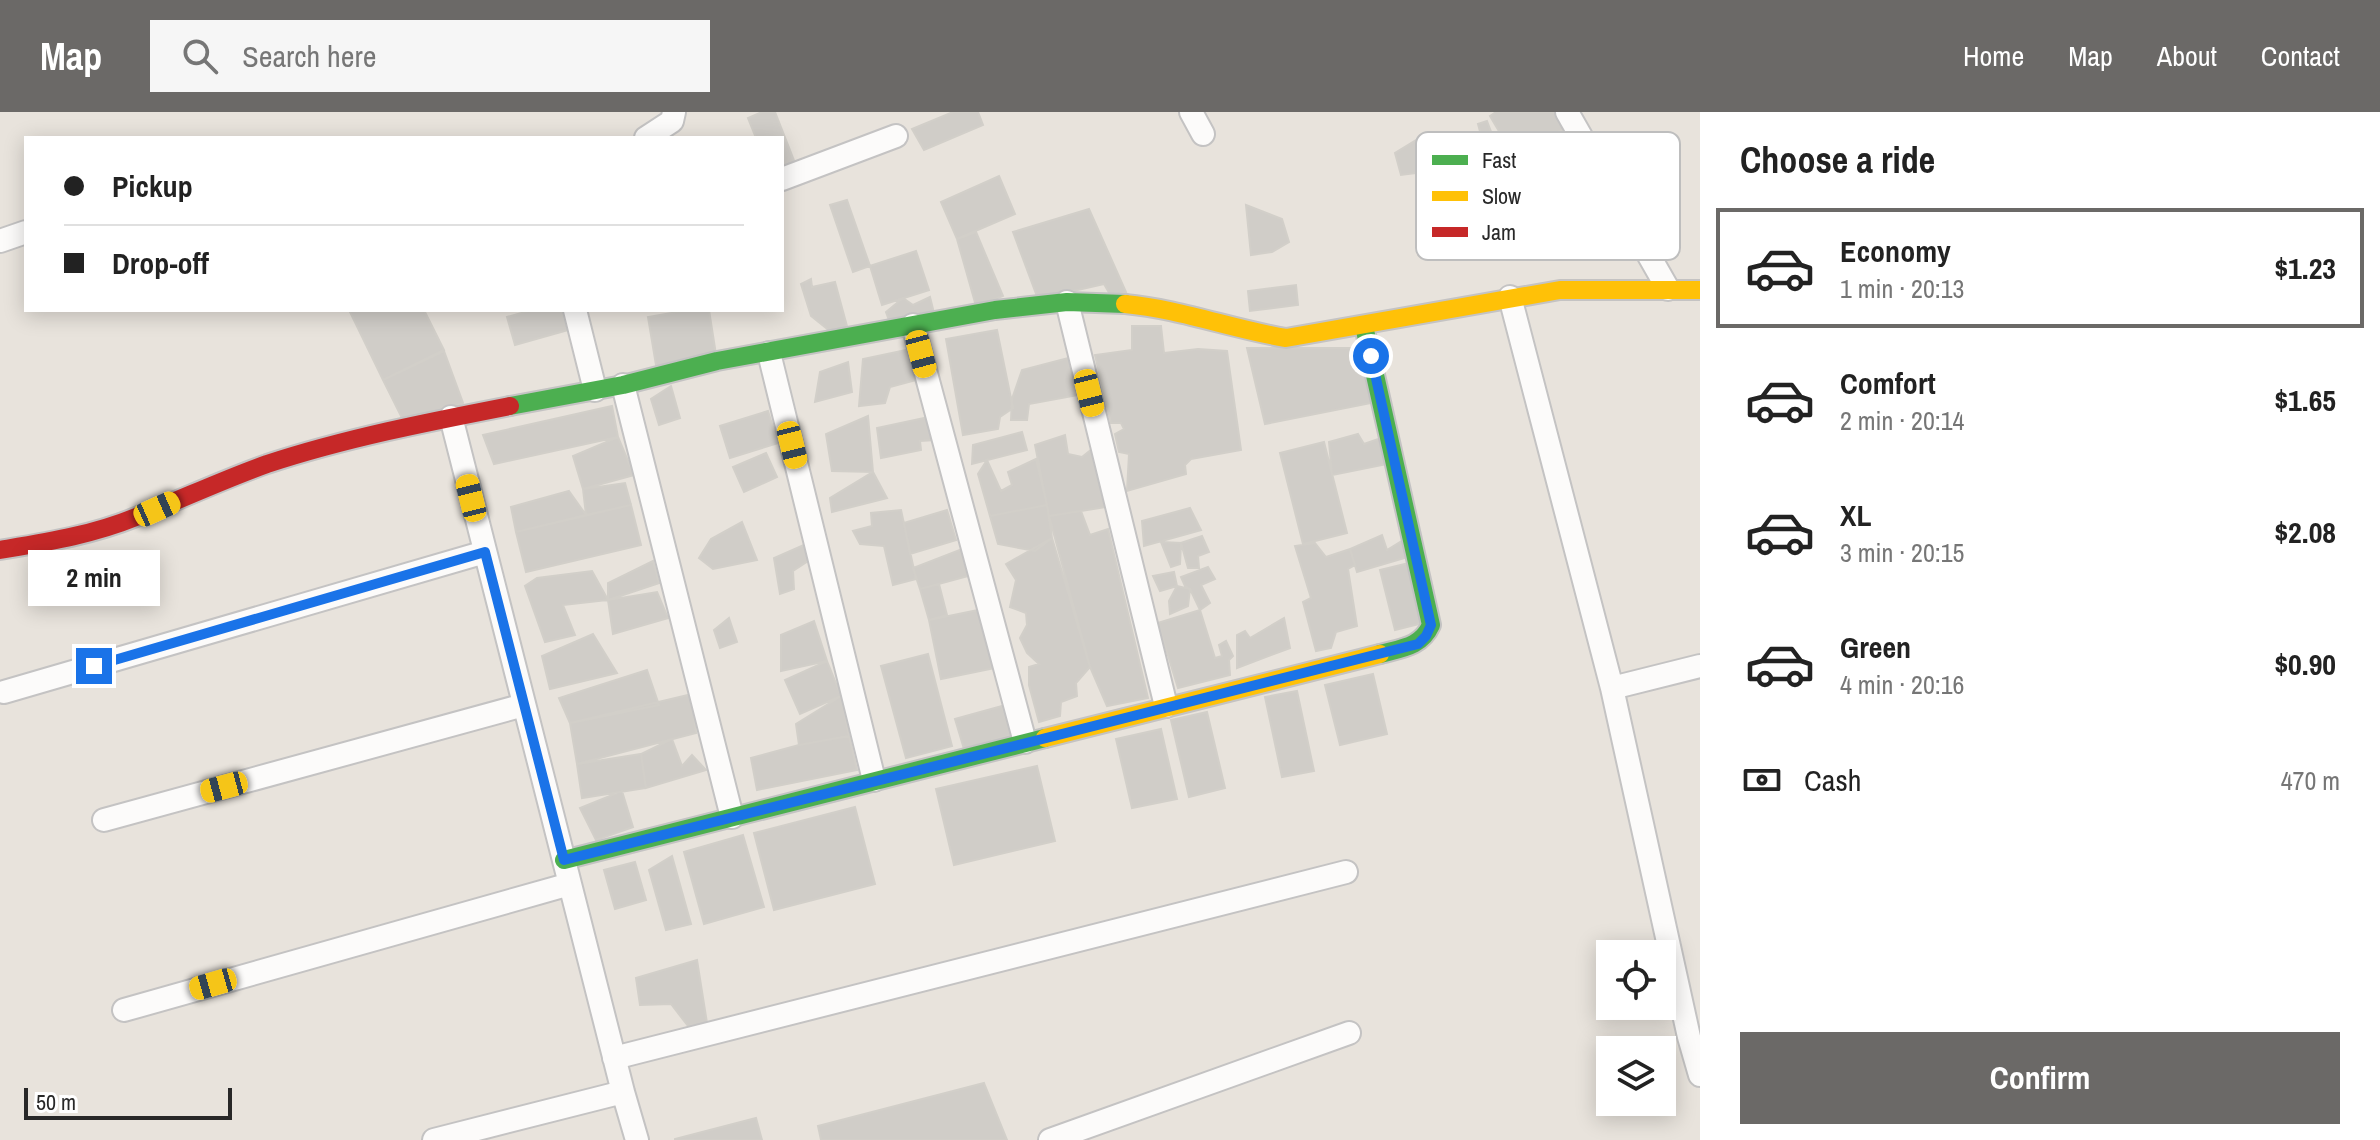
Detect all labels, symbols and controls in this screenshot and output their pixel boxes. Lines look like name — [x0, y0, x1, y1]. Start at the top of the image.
search box — [150, 20, 710, 92]
text: Map — [40, 31, 102, 82]
icon: search — [178, 34, 222, 78]
text: Search here — [242, 36, 376, 76]
text: Home — [1963, 37, 2024, 75]
text: Map — [2068, 37, 2113, 75]
text: About — [2157, 37, 2217, 75]
text: Contact — [2261, 37, 2340, 75]
legend — [1416, 132, 1680, 260]
text: Choose a ride — [1740, 136, 1935, 184]
text: Fast — [1482, 145, 1516, 175]
text: Pickup — [112, 166, 193, 206]
text: Slow — [1482, 181, 1521, 211]
text: Jam — [1482, 217, 1516, 247]
text: Economy — [1840, 231, 1951, 271]
icon: car — [1744, 232, 1816, 304]
text: Drop-off — [112, 243, 209, 283]
text: $1.23 — [2274, 248, 2336, 288]
text: 1 min · 20:13 — [1840, 271, 1964, 306]
car — [903, 328, 939, 380]
route start — [1353, 338, 1389, 374]
text: Comfort — [1840, 363, 1936, 403]
icon: car — [1744, 364, 1816, 436]
car — [1072, 367, 1106, 419]
text: $1.65 — [2274, 380, 2336, 420]
text: 2 min · 20:14 — [1840, 403, 1964, 438]
car — [775, 419, 809, 471]
car — [454, 472, 488, 524]
car — [130, 488, 184, 530]
text: XL — [1840, 495, 1871, 535]
icon: car — [1744, 496, 1816, 568]
text: $2.08 — [2274, 512, 2336, 552]
text: 3 min · 20:15 — [1840, 535, 1964, 570]
callout: 2 min — [28, 550, 160, 606]
text: 2 min — [66, 560, 122, 595]
text: Green — [1840, 627, 1911, 667]
icon: car — [1744, 628, 1816, 700]
text: $0.90 — [2274, 644, 2336, 684]
route end — [76, 648, 112, 684]
text: 4 min · 20:16 — [1840, 667, 1964, 702]
icon: cash — [1740, 758, 1784, 802]
text: Cash — [1804, 760, 1861, 800]
text: 470 m — [2281, 763, 2340, 798]
car — [198, 769, 250, 805]
map controls — [1596, 940, 1676, 1116]
button: locate — [1596, 940, 1676, 1020]
car — [187, 966, 239, 1002]
button: Confirm — [1740, 1032, 2340, 1124]
button: layers — [1596, 1036, 1676, 1116]
scale bar — [24, 1084, 232, 1120]
text: 50 m — [36, 1087, 76, 1117]

